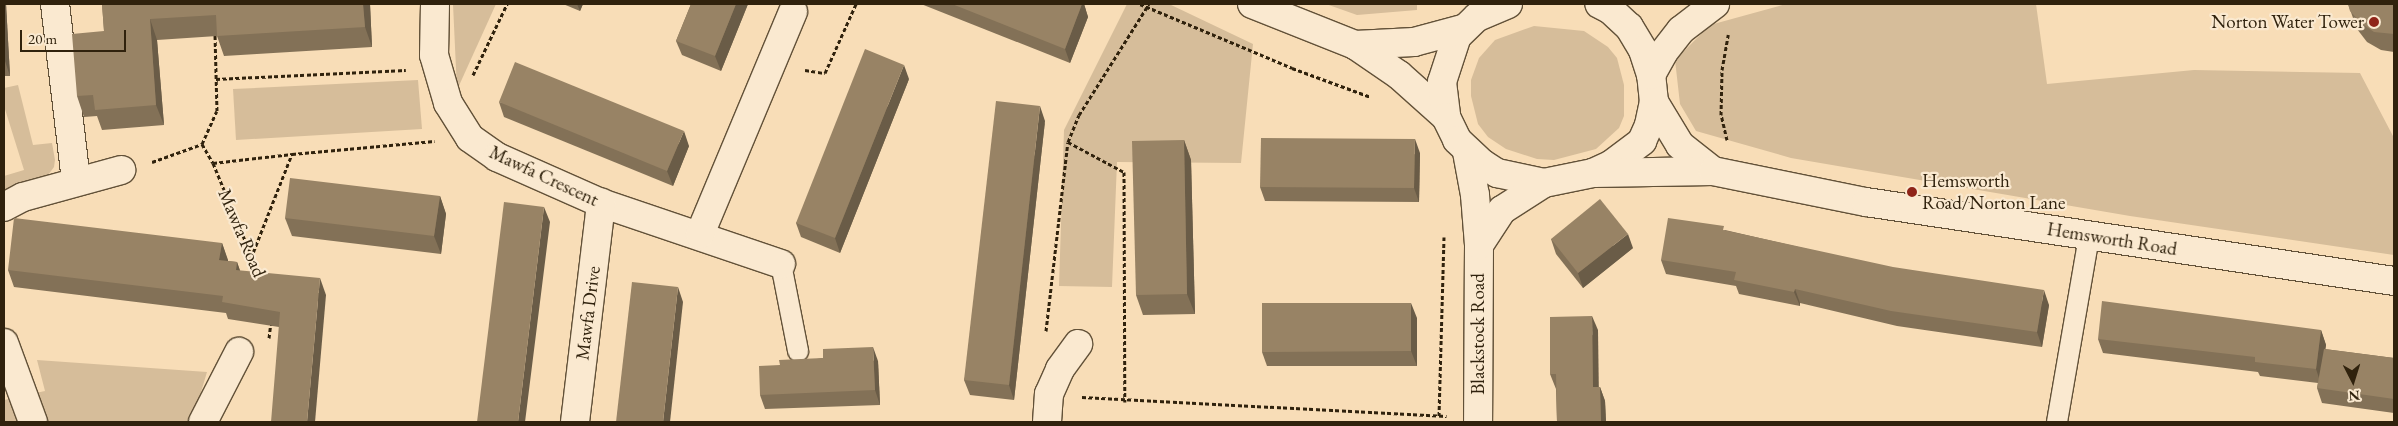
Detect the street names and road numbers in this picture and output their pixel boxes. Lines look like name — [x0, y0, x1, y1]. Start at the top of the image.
street label: Mawfa Crescent — [486, 141, 602, 211]
street label: Mawfa Road — [213, 185, 271, 281]
street label: Hemsworth Road — [2045, 217, 2179, 261]
street label: Mawfa Drive — [571, 265, 605, 361]
street label: Blackstock Road — [1467, 273, 1489, 395]

